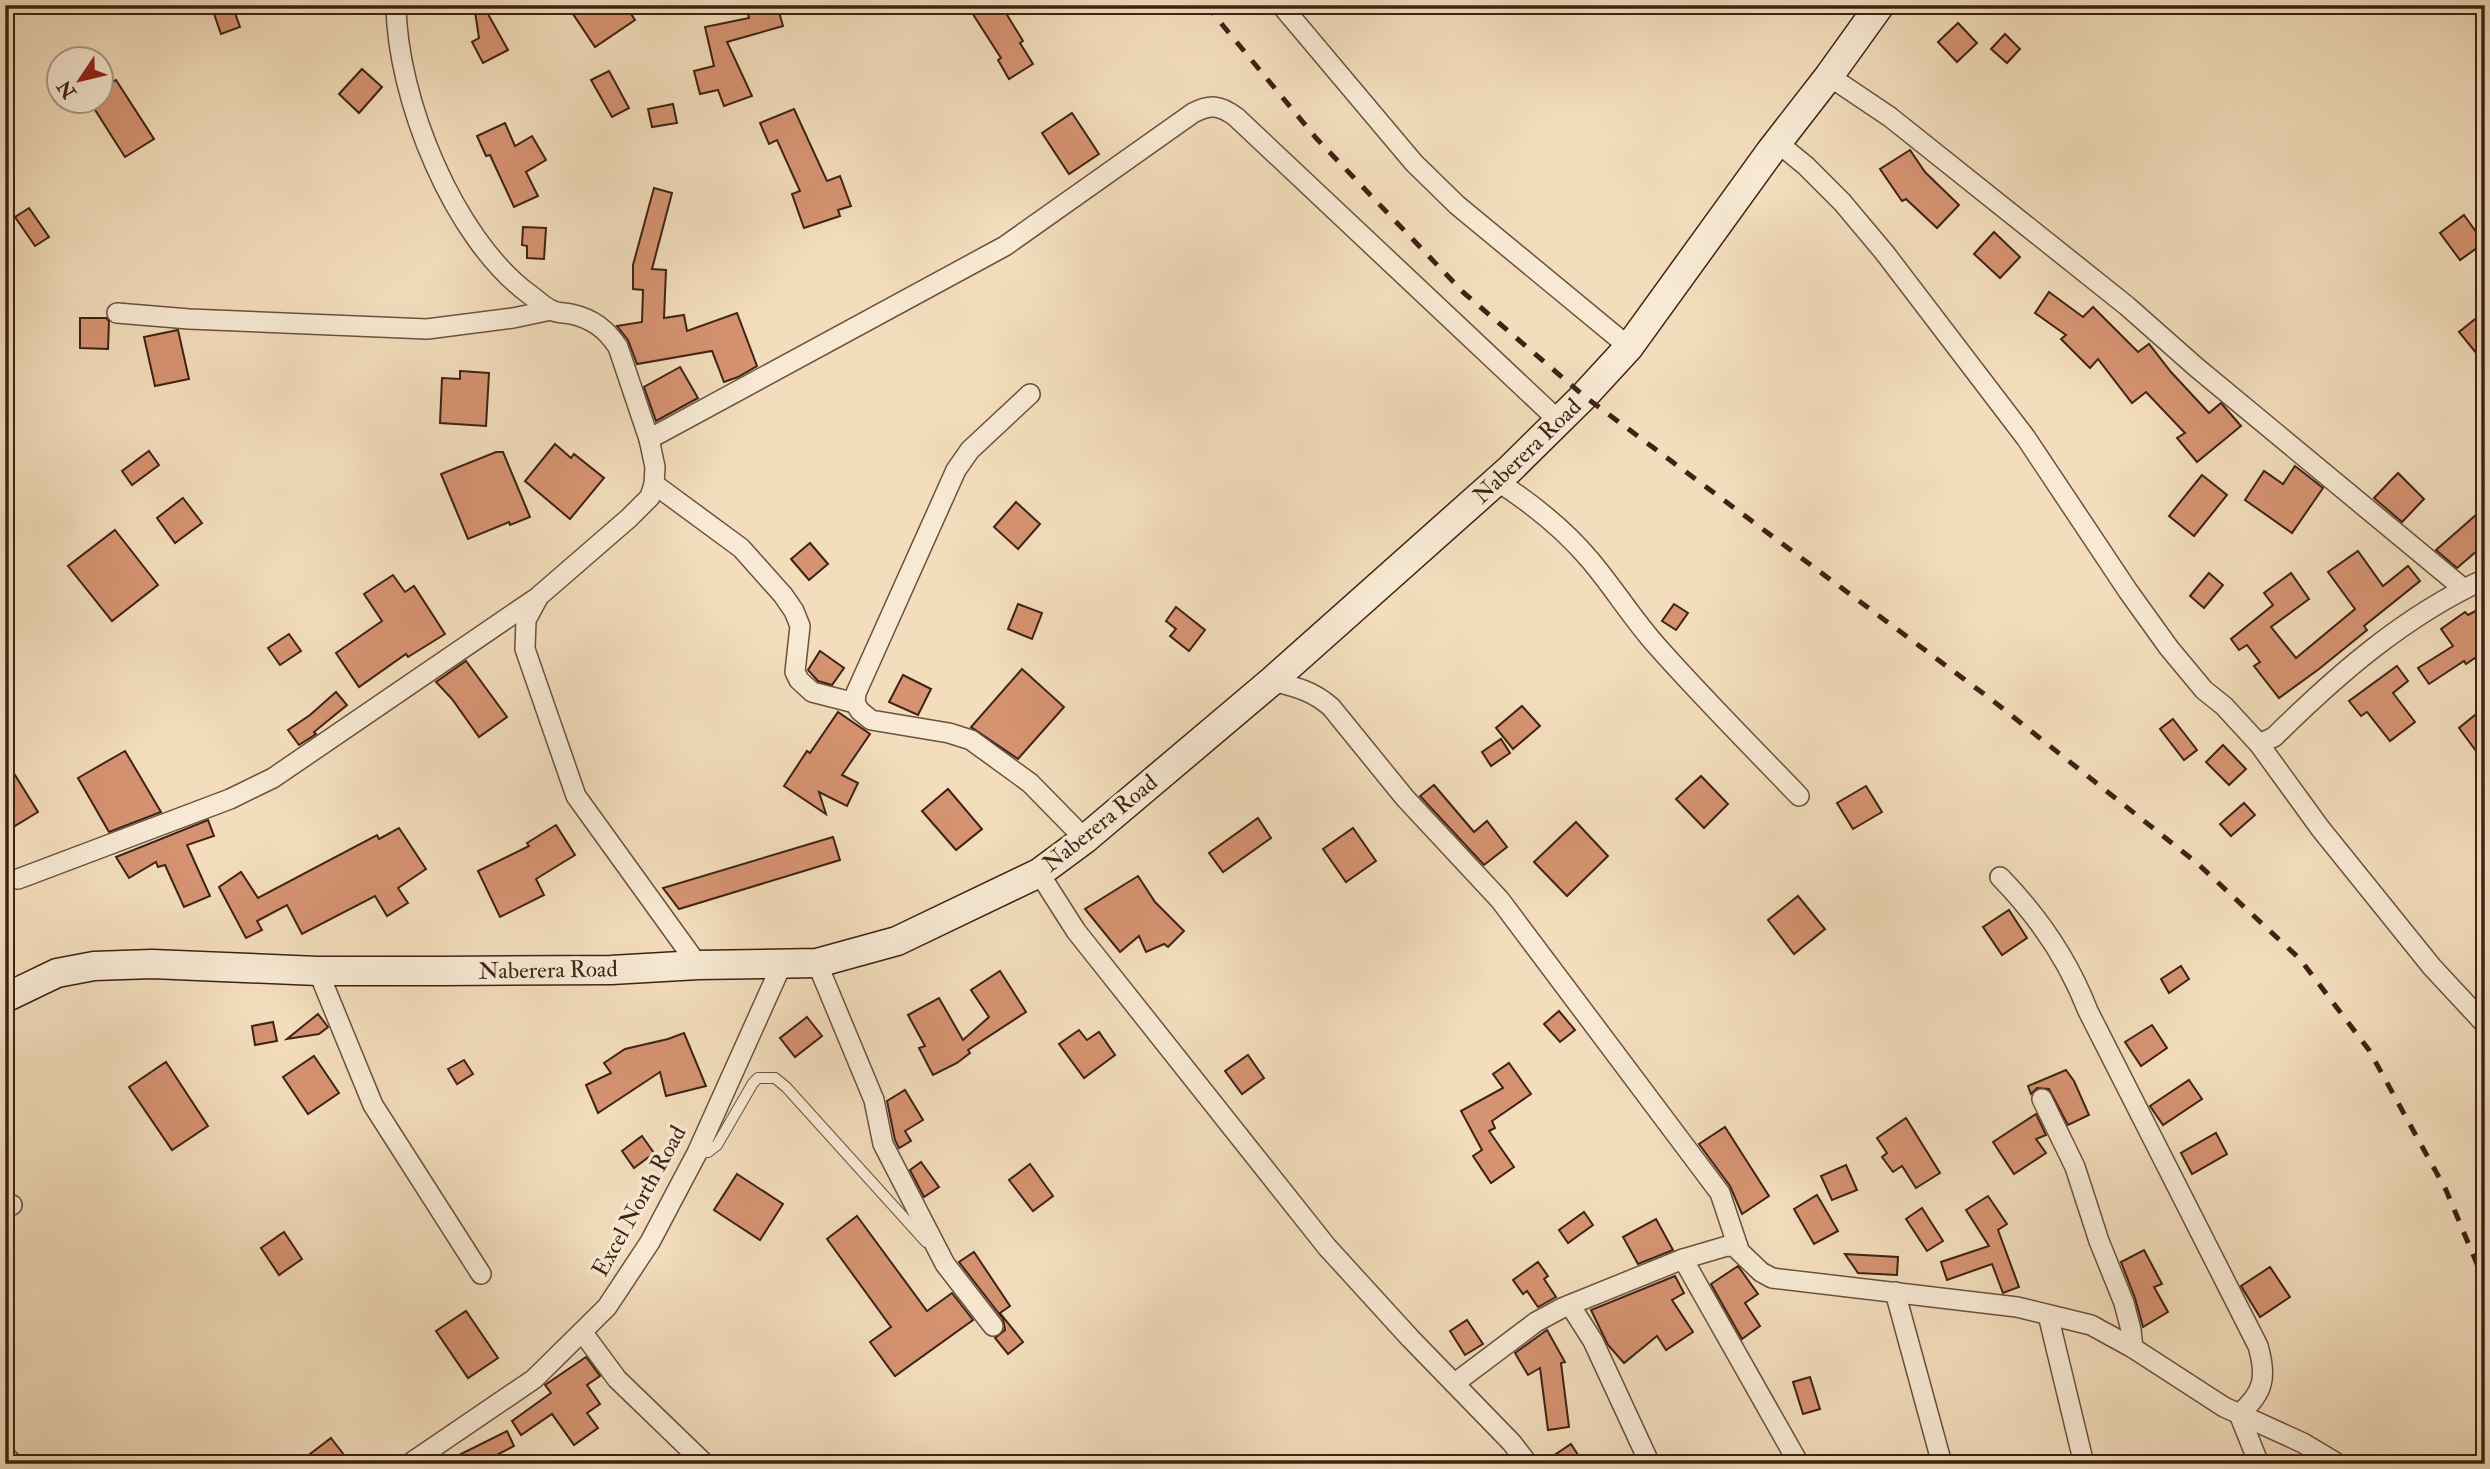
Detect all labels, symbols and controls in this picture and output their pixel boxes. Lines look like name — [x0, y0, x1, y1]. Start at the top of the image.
north arrow — [46, 46, 116, 116]
text: N — [52, 75, 82, 104]
street label: Naberera Road — [1467, 392, 1587, 510]
street label: Naberera Road — [1037, 768, 1163, 878]
street label: Naberera Road — [478, 954, 618, 986]
street label: Excel North Road — [586, 1120, 692, 1282]

